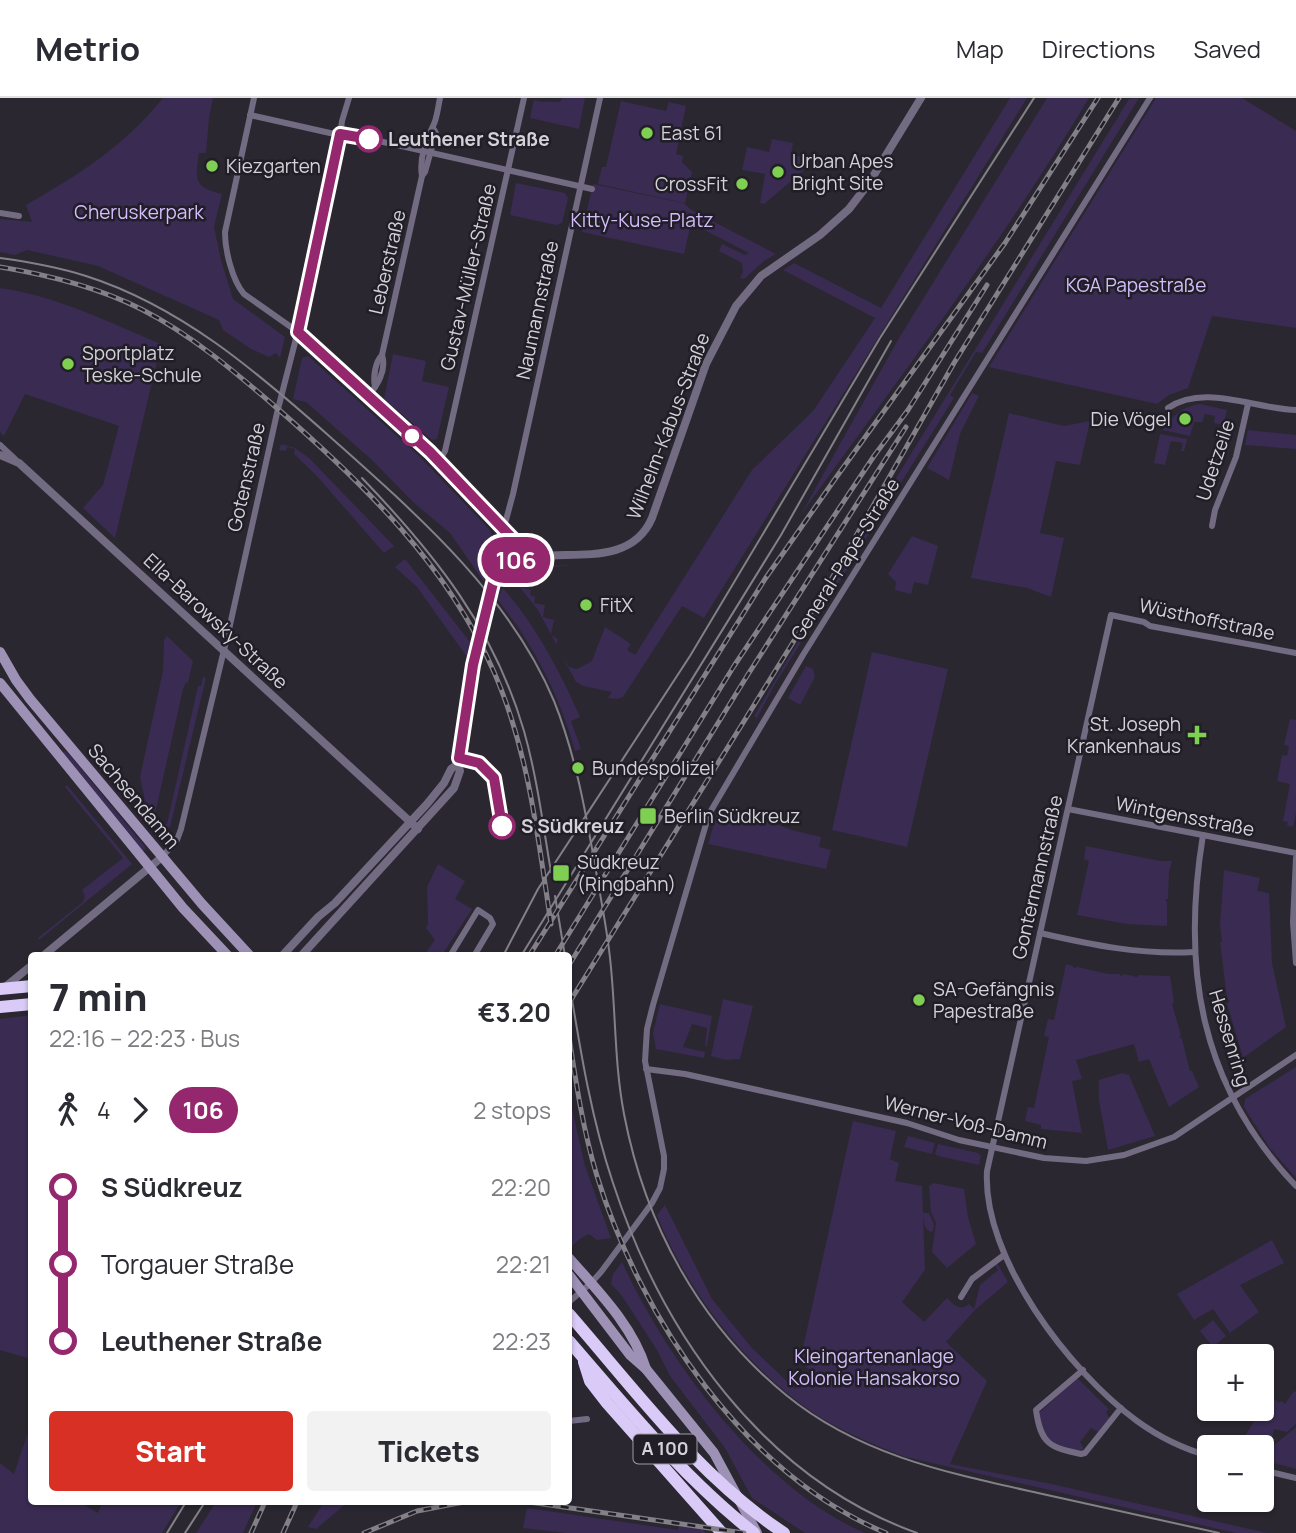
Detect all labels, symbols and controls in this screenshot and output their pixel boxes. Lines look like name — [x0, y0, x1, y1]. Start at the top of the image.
text: Metrio — [35, 26, 140, 71]
text: Map — [956, 32, 1004, 65]
text: Directions — [1042, 32, 1155, 65]
text: Saved — [1193, 32, 1261, 65]
place label: East 61 — [661, 120, 723, 146]
marker: East 61 — [639, 125, 655, 141]
marker: Leuthener Straße — [356, 126, 382, 152]
place label: Leuthener Straße — [388, 126, 550, 152]
place label: Urban Apes Bright Site — [792, 148, 893, 196]
place label: Kiezgarten — [226, 153, 321, 179]
marker: Kiezgarten — [204, 158, 220, 174]
marker: Urban Apes Bright Site — [770, 164, 786, 180]
place label: CrossFit — [655, 171, 728, 197]
marker: CrossFit — [734, 176, 750, 192]
street label: Gustav-Müller-Straße — [434, 181, 502, 373]
park label: Cheruskerpark — [74, 199, 204, 225]
street label: Leberstraße — [362, 207, 412, 317]
park label: Kitty-Kuse-Platz — [571, 207, 713, 233]
street label: Naumannstraße — [510, 238, 564, 382]
park label: KGA Papestraße — [1066, 272, 1206, 298]
street label: Wilhelm-Kabus-Straße — [620, 329, 716, 523]
place label: Sportplatz Teske-Schule — [82, 340, 202, 388]
marker: Sportplatz Teske-Schule — [60, 356, 76, 372]
place label: Die Vögel — [1091, 406, 1171, 432]
marker: Die Vögel — [1177, 411, 1193, 427]
street label: Udetzeile — [1190, 416, 1240, 504]
street label: Gotenstraße — [221, 420, 271, 534]
unlabelled marker — [402, 426, 422, 446]
street label: General-Pape-Straße — [784, 473, 906, 645]
line badge: 106 — [476, 537, 556, 583]
text: 106 — [495, 543, 537, 576]
street label: Ella-Barowsky-Straße — [138, 547, 294, 695]
place label: FitX — [600, 592, 634, 618]
street label: Wüsthoffstraße — [1137, 592, 1277, 646]
marker: FitX — [578, 597, 594, 613]
place label: St. Joseph Krankenhaus — [1067, 711, 1181, 759]
marker: St. Joseph Krankenhaus — [1187, 725, 1207, 745]
street label: Sachsendamm — [82, 738, 186, 854]
place label: Bundespolizei — [592, 755, 715, 781]
marker: Bundespolizei — [570, 760, 586, 776]
street label: Wintgensstraße — [1113, 790, 1257, 842]
street label: Gontermannstraße — [1006, 793, 1068, 961]
place label: Berlin Südkreuz — [664, 803, 800, 829]
marker: Berlin Südkreuz — [638, 806, 658, 826]
marker: S Südkreuz — [489, 813, 515, 839]
place label: S Südkreuz — [521, 813, 624, 839]
place label: Südkreuz (Ringbahn) — [577, 849, 676, 897]
marker: Südkreuz (Ringbahn) — [551, 863, 571, 883]
text: 7 min — [49, 970, 148, 1022]
place label: SA-Gefängnis Papestraße — [933, 976, 1054, 1024]
street label: Hessenring — [1203, 986, 1257, 1090]
marker: SA-Gefängnis Papestraße — [911, 992, 927, 1008]
text: €3.20 — [478, 994, 551, 1030]
text: 22:16 – 22:23 · Bus — [49, 1022, 240, 1054]
street label: Werner-Voß-Damm — [882, 1089, 1050, 1155]
icon: walk — [49, 1091, 87, 1129]
icon: forward — [121, 1091, 159, 1129]
text: 106 — [183, 1093, 224, 1126]
text: 4 — [97, 1094, 111, 1126]
text: 2 stops — [473, 1094, 551, 1126]
text: S Südkreuz — [101, 1169, 243, 1205]
text: 22:20 — [491, 1171, 551, 1203]
text: Torgauer Straße — [101, 1246, 294, 1282]
text: 22:21 — [496, 1248, 551, 1280]
text: Leuthener Straße — [101, 1323, 322, 1359]
text: 22:23 — [492, 1325, 551, 1357]
park label: Kleingartenanlage Kolonie Hansakorso — [788, 1343, 960, 1391]
map controls — [1197, 1344, 1274, 1512]
button: + — [1197, 1344, 1274, 1421]
button: Start — [49, 1411, 293, 1491]
button: Tickets — [307, 1411, 551, 1491]
road number: A 100 — [634, 1434, 696, 1464]
button: − — [1197, 1435, 1274, 1512]

